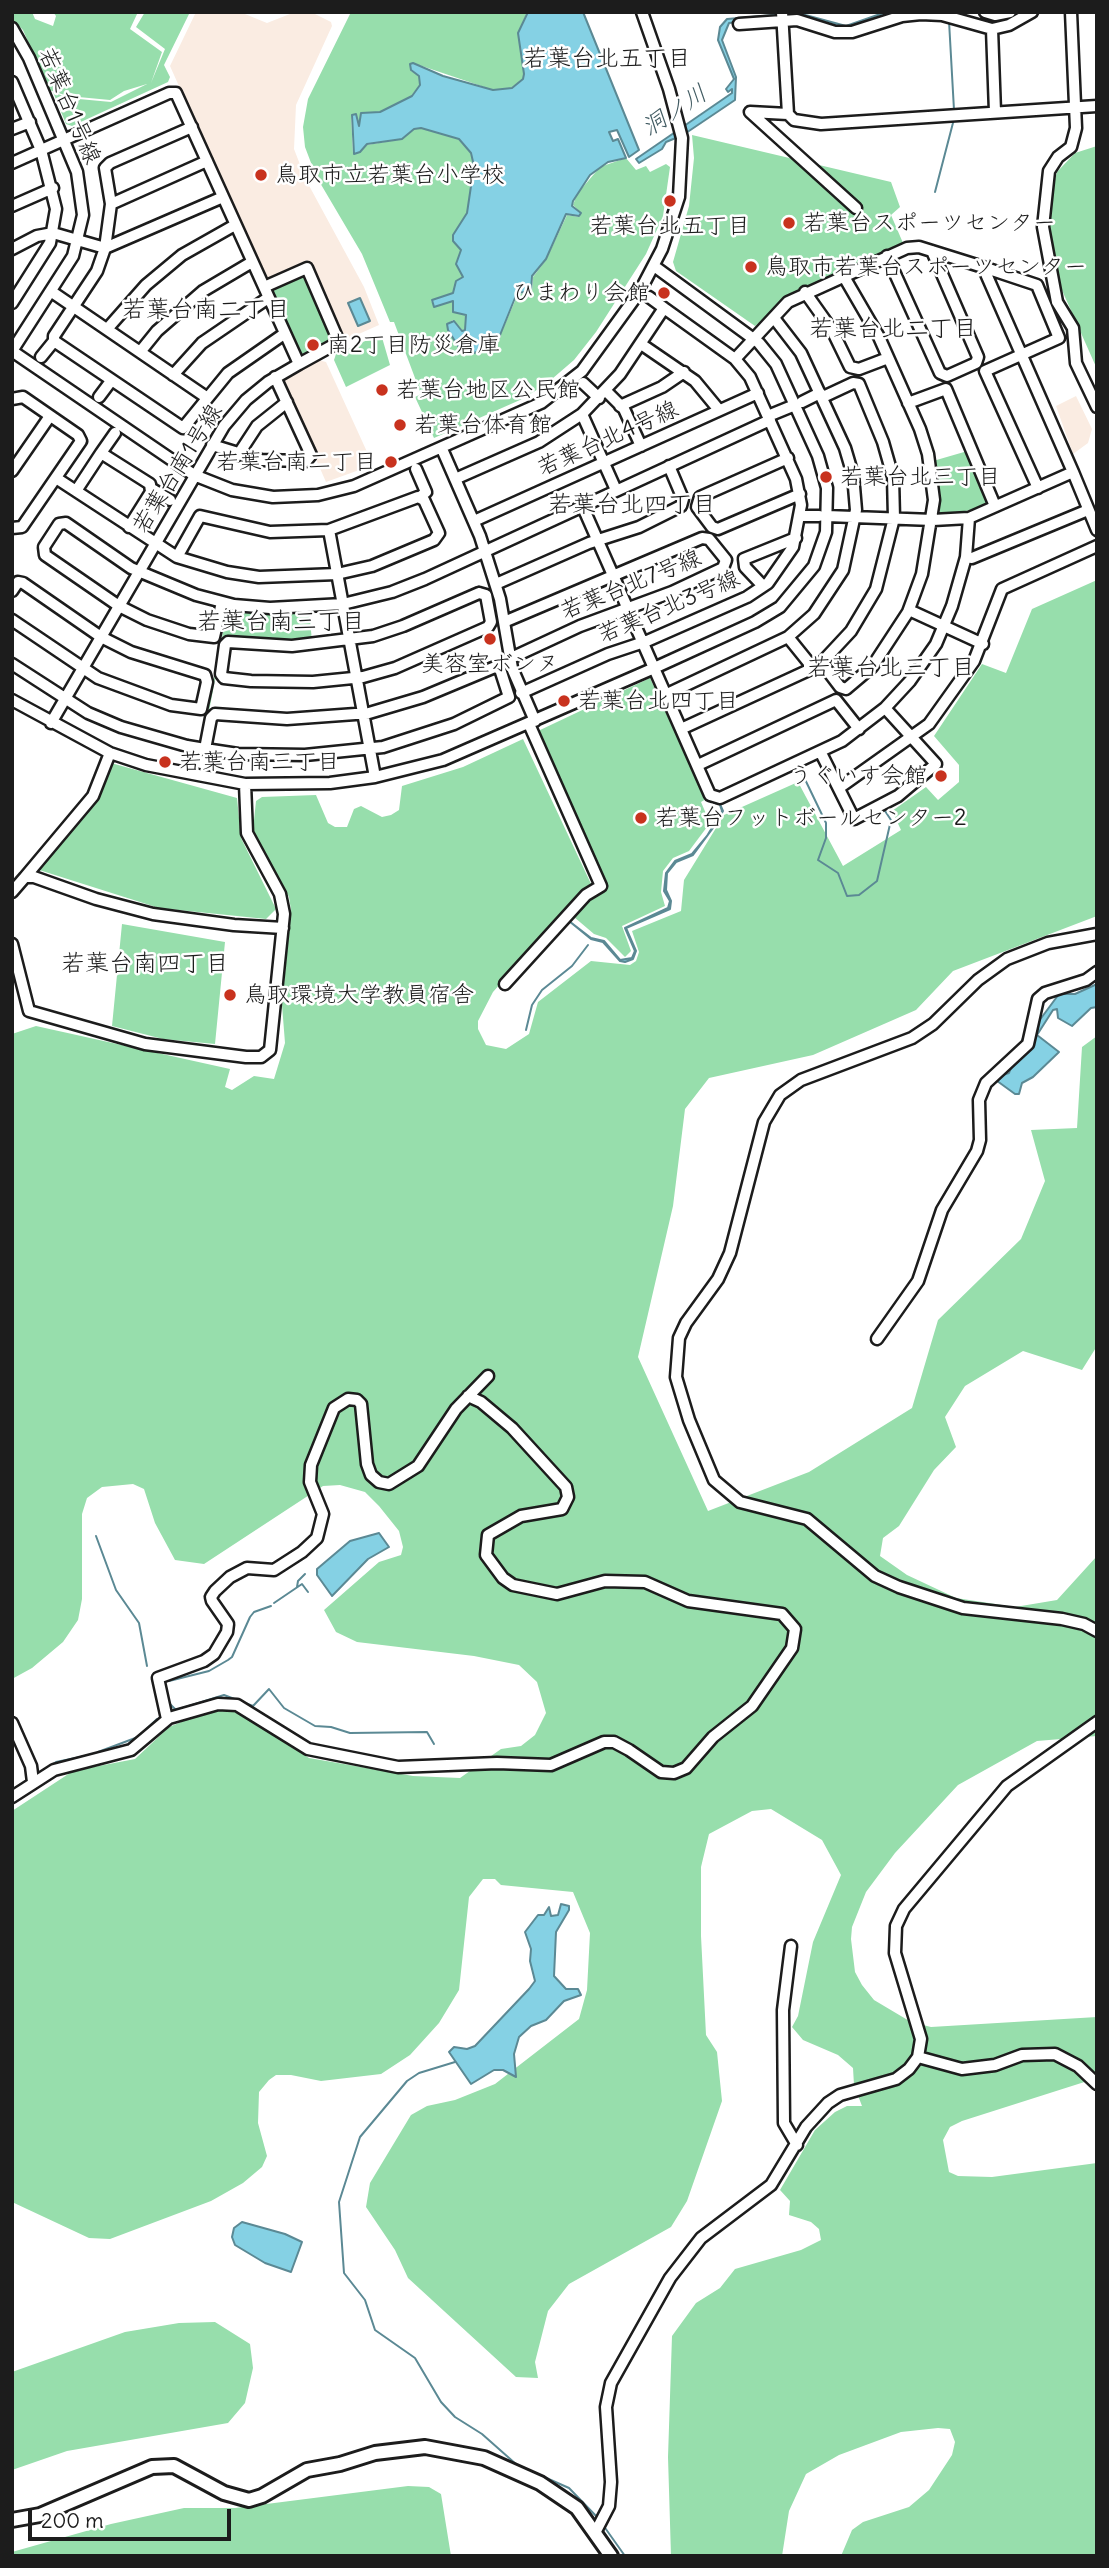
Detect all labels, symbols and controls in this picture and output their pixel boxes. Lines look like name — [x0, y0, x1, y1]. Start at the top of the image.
street label: 若葉台1号線 — [32, 43, 106, 169]
district label: 若葉台北五丁目 — [523, 45, 691, 73]
water label: 洞ノ川 — [637, 79, 713, 143]
place label: 鳥取市立若葉台小学校 — [275, 161, 505, 189]
marker: 鳥取市立若葉台小学校 — [253, 167, 269, 183]
marker: 若葉台北五丁目 — [662, 193, 678, 209]
place label: 若葉台スポーツセンター — [803, 209, 1056, 237]
place label: 若葉台北五丁目 — [590, 212, 750, 240]
marker: 若葉台スポーツセンター — [781, 215, 797, 231]
place label: 鳥取市若葉台スポーツセンター — [765, 253, 1087, 281]
marker: 鳥取市若葉台スポーツセンター — [743, 259, 759, 275]
place label: ひまわり会館 — [512, 279, 650, 307]
marker: ひまわり会館 — [656, 285, 672, 301]
district label: 若葉台南二丁目 — [122, 296, 290, 324]
district label: 若葉台北二丁目 — [809, 315, 977, 343]
place label: 南2丁目防災倉庫 — [327, 331, 501, 359]
marker: 南2丁目防災倉庫 — [305, 337, 321, 353]
place label: 若葉台地区公民館 — [396, 376, 580, 404]
marker: 若葉台地区公民館 — [374, 382, 390, 398]
street label: 若葉台北4号線 — [533, 396, 683, 482]
street label: 若葉台南1号線 — [127, 399, 229, 539]
place label: 若葉台体育館 — [414, 411, 552, 439]
marker: 若葉台体育館 — [392, 417, 408, 433]
place label: 若葉台南二丁目 — [216, 448, 377, 476]
marker: 若葉台南二丁目 — [383, 454, 399, 470]
place label: 若葉台北三丁目 — [840, 463, 1001, 491]
marker: 若葉台北三丁目 — [818, 469, 834, 485]
district label: 若葉台北四丁目 — [548, 491, 716, 519]
street label: 若葉台北7号線 — [557, 544, 705, 626]
street label: 若葉台北3号線 — [594, 565, 744, 649]
district label: 若葉台南三丁目 — [197, 608, 365, 636]
marker: 美容室ボンヌ — [482, 631, 498, 647]
place label: 美容室ボンヌ — [421, 650, 559, 678]
district label: 若葉台北三丁目 — [807, 654, 975, 682]
place label: 若葉台北四丁目 — [578, 687, 739, 715]
marker: 若葉台北四丁目 — [556, 693, 572, 709]
place label: 若葉台南三丁目 — [179, 748, 340, 776]
marker: 若葉台南三丁目 — [157, 754, 173, 770]
place label: うぐいす会館 — [789, 762, 927, 790]
marker: うぐいす会館 — [933, 768, 949, 784]
place label: 若葉台フットボールセンター2 — [655, 804, 967, 832]
marker: 若葉台フットボールセンター2 — [633, 810, 649, 826]
district label: 若葉台南四丁目 — [61, 950, 229, 978]
place label: 鳥取環境大学教員宿舎 — [244, 981, 474, 1009]
marker: 鳥取環境大学教員宿舎 — [222, 987, 238, 1003]
scale bar — [32, 2494, 234, 2538]
text: 200 m — [41, 2507, 104, 2534]

